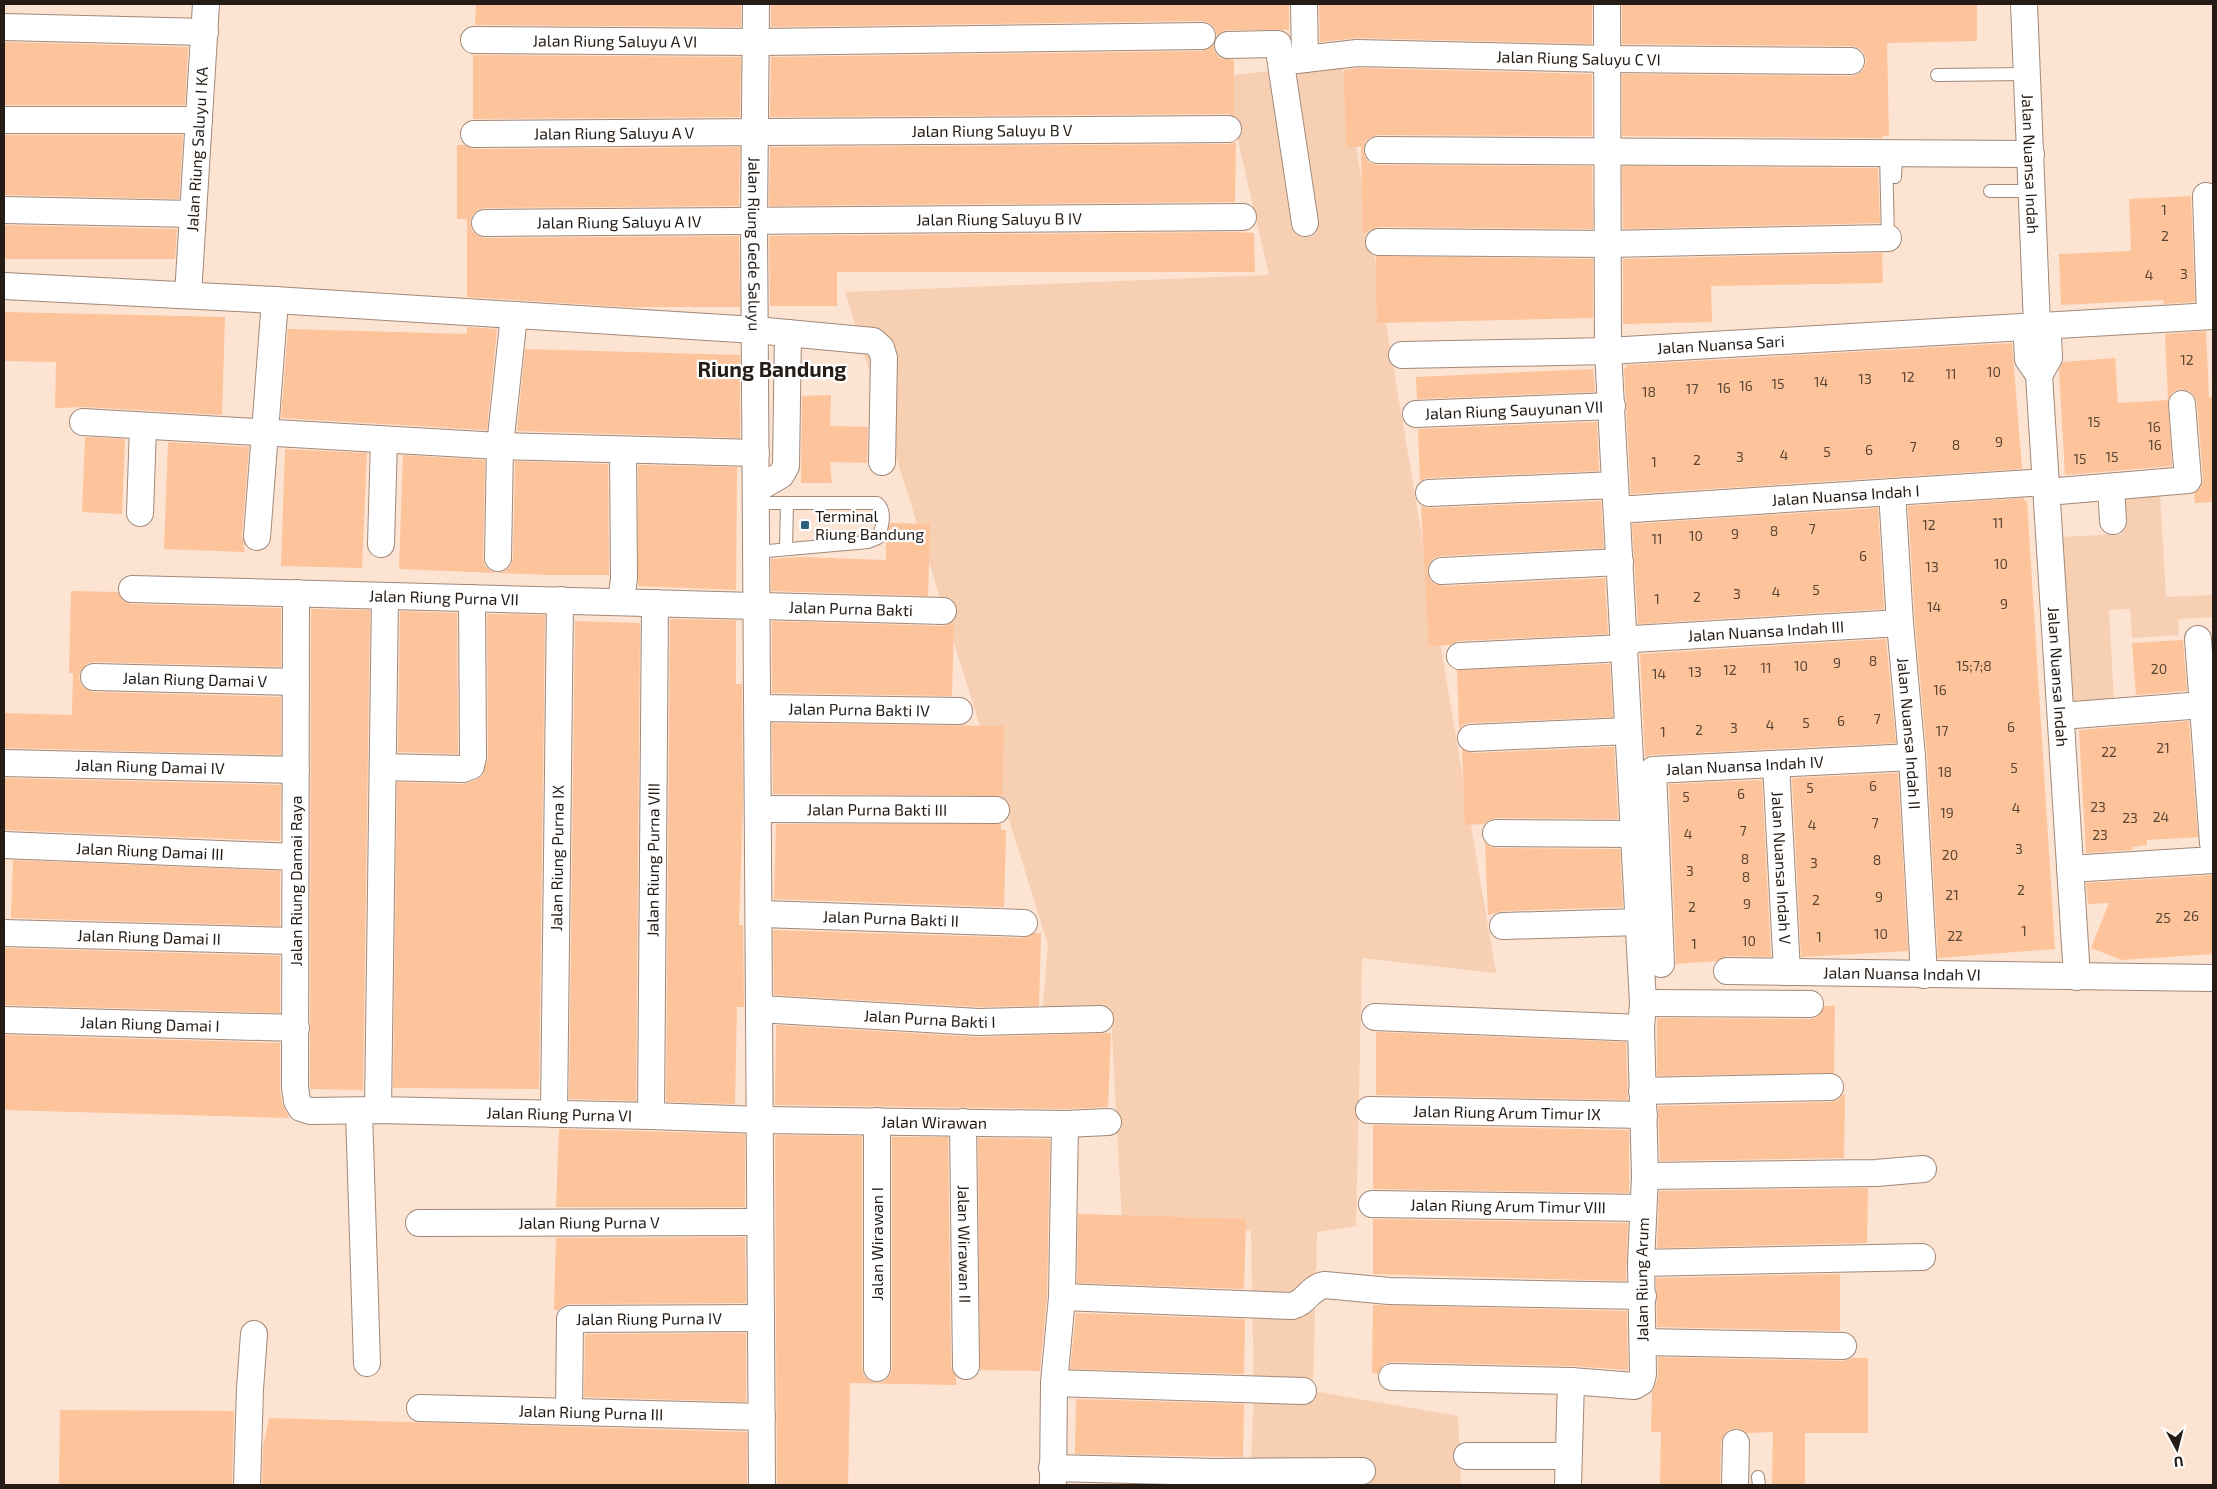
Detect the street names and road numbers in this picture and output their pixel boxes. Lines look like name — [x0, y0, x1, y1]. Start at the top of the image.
street label: Jalan Riung Saluyu A VI — [533, 30, 697, 51]
street label: Jalan Riung Saluyu C VI — [1496, 46, 1661, 68]
street label: Jalan Riung Saluyu I KA — [182, 66, 211, 232]
street label: Jalan Nuansa Indah — [2019, 93, 2043, 234]
street label: Jalan Riung Saluyu B V — [911, 120, 1073, 140]
street label: Jalan Riung Saluyu A V — [534, 123, 695, 143]
street label: Jalan Riung Gede Saluyu — [745, 157, 765, 331]
street label: Jalan Riung Saluyu B IV — [916, 208, 1082, 229]
street label: Jalan Riung Saluyu A IV — [536, 211, 702, 232]
street label: Jalan Nuansa Sari — [1656, 331, 1785, 357]
street label: Jalan Riung Sauyunan VII — [1424, 396, 1604, 423]
street label: Jalan Nuansa Indah I — [1771, 480, 1920, 509]
street label: Jalan Riung Purna VII — [369, 585, 519, 608]
street label: Jalan Purna Bakti — [788, 597, 913, 619]
street label: Jalan Nuansa Indah — [2045, 606, 2072, 747]
street label: Jalan Nuansa Indah III — [1687, 616, 1845, 645]
street label: Jalan Nuansa Indah II — [1894, 656, 1925, 810]
street label: Jalan Riung Damai V — [122, 668, 268, 690]
street label: Jalan Purna Bakti IV — [788, 698, 930, 720]
street label: Jalan Nuansa Indah IV — [1665, 751, 1824, 778]
street label: Jalan Riung Damai IV — [75, 755, 225, 777]
street label: Jalan Riung Purna VIII — [642, 783, 663, 937]
street label: Jalan Riung Purna IX — [546, 785, 567, 931]
street label: Jalan Nuansa Indah V — [1768, 791, 1796, 945]
street label: Jalan Riung Damai Raya — [286, 796, 305, 966]
street label: Jalan Purna Bakti III — [807, 799, 947, 819]
street label: Jalan Riung Damai III — [76, 838, 224, 863]
street label: Jalan Purna Bakti II — [823, 906, 959, 930]
street label: Jalan Riung Damai II — [77, 925, 221, 948]
street label: Jalan Nuansa Indah VI — [1823, 962, 1981, 984]
street label: Jalan Purna Bakti I — [863, 1005, 996, 1031]
street label: Jalan Riung Damai I — [80, 1012, 220, 1035]
street label: Jalan Riung Arum Timur IX — [1413, 1101, 1601, 1123]
street label: Jalan Riung Purna VI — [486, 1102, 632, 1125]
street label: Jalan Wirawan — [881, 1112, 987, 1132]
street label: Jalan Wirawan II — [955, 1185, 975, 1303]
street label: Jalan Wirawan I — [867, 1187, 886, 1301]
street label: Jalan Riung Arum Timur VIII — [1410, 1195, 1606, 1216]
street label: Jalan Riung Purna V — [518, 1212, 660, 1232]
street label: Jalan Riung Arum — [1631, 1217, 1652, 1342]
street label: Jalan Riung Purna IV — [576, 1308, 722, 1328]
street label: Jalan Riung Purna III — [518, 1401, 664, 1423]

